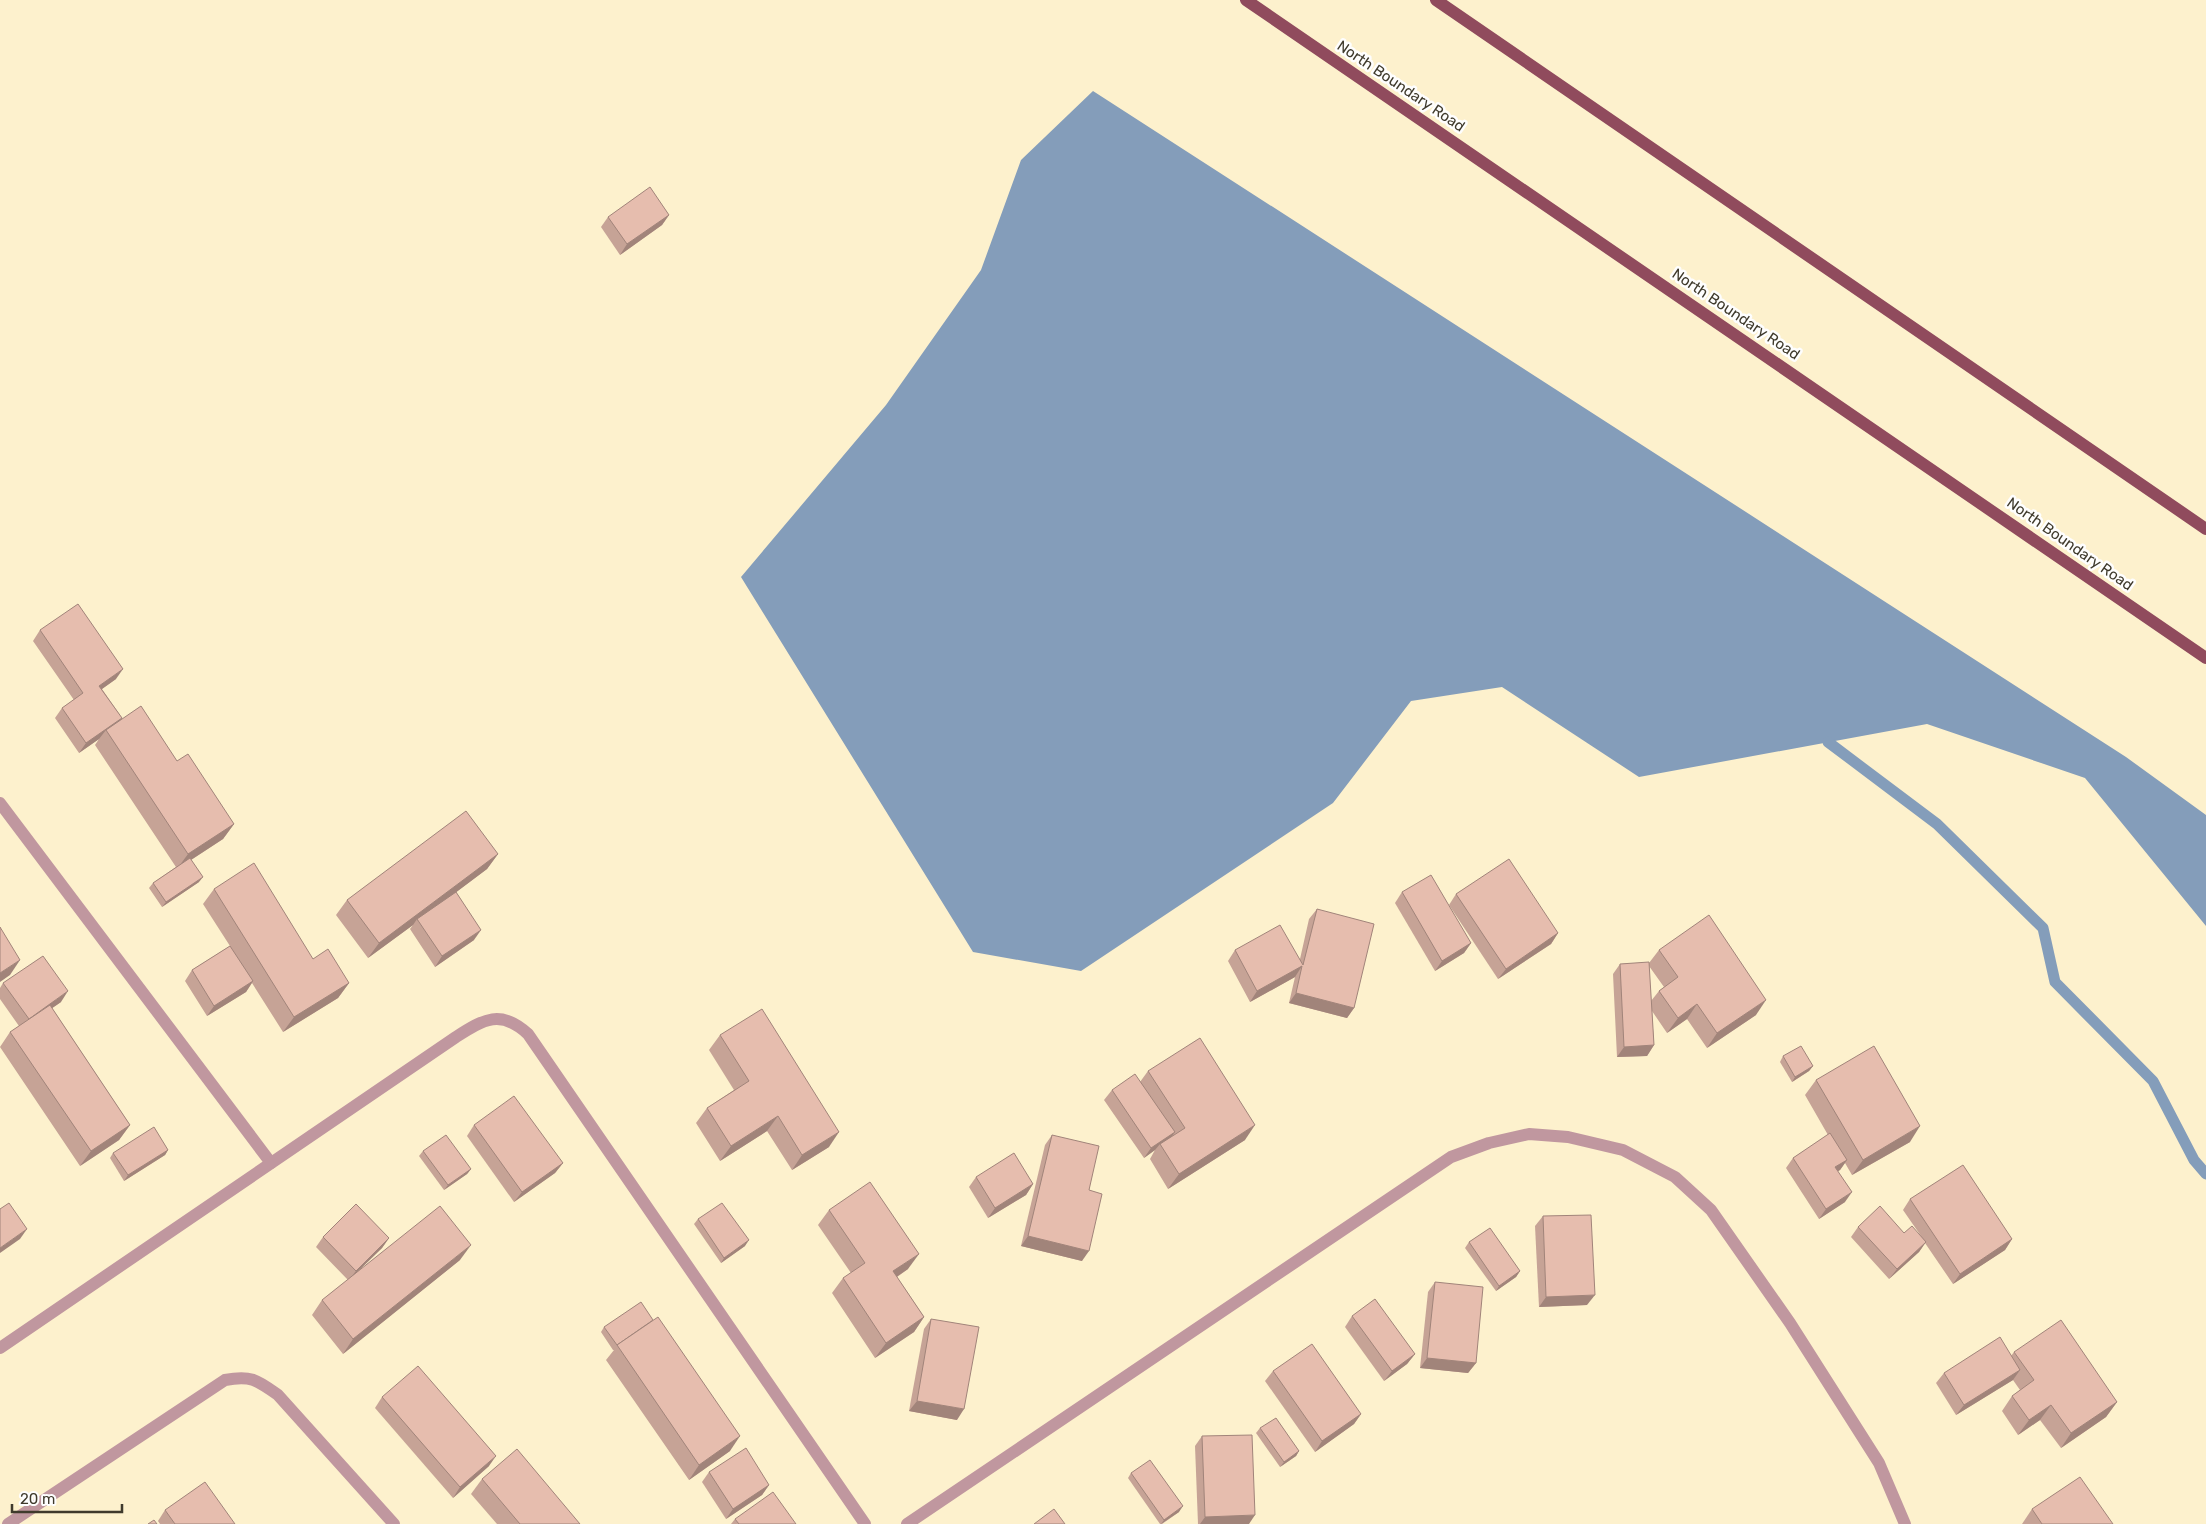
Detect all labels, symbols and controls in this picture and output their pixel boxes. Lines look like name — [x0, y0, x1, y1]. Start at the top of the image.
street label: North Boundary Road — [1334, 37, 1468, 135]
street label: North Boundary Road — [1669, 265, 1803, 363]
street label: North Boundary Road — [2003, 494, 2137, 594]
scale bar — [12, 1482, 122, 1514]
text: 20 m — [20, 1490, 55, 1508]

